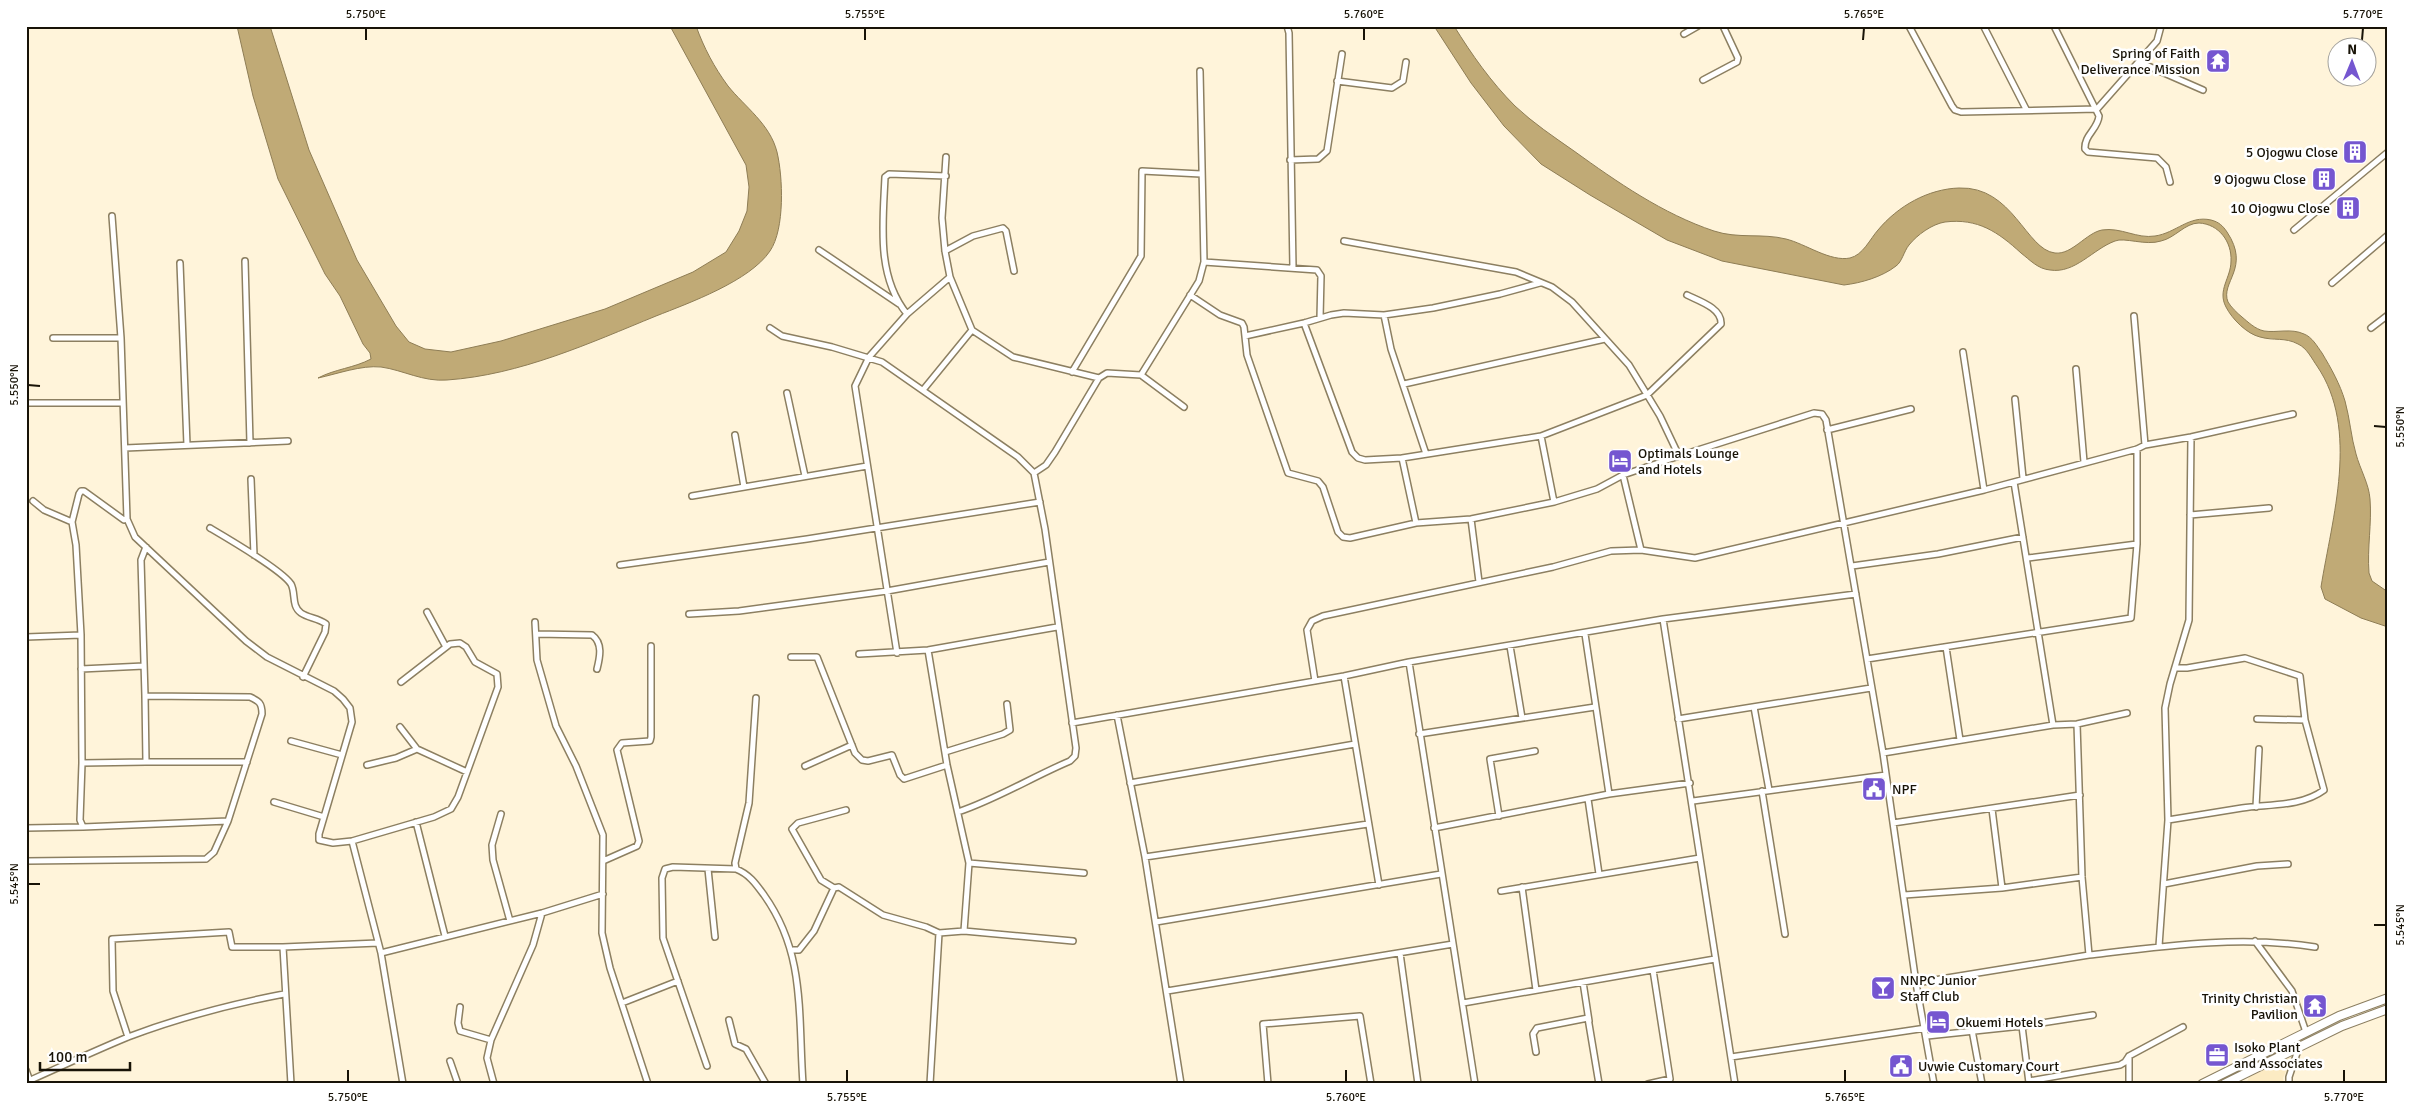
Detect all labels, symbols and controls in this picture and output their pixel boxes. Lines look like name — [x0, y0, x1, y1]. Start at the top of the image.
text: 5.750°E — [346, 7, 386, 22]
text: 5.755°E — [845, 7, 885, 22]
text: 5.760°E — [1344, 7, 1384, 22]
text: 5.765°E — [1844, 7, 1884, 22]
text: 5.770°E — [2343, 7, 2383, 22]
north arrow — [2326, 38, 2376, 88]
text: N — [2347, 41, 2357, 58]
place label: Spring of Faith Deliverance Mission — [2081, 45, 2200, 78]
temple icon: Spring of Faith Deliverance Mission — [2205, 48, 2231, 74]
building icon: 5 Ojogwu Close — [2342, 139, 2368, 165]
place label: 5 Ojogwu Close — [2246, 144, 2338, 161]
building icon: 9 Ojogwu Close — [2311, 166, 2337, 192]
place label: 9 Ojogwu Close — [2214, 171, 2306, 188]
building icon: 10 Ojogwu Close — [2335, 195, 2361, 221]
place label: 10 Ojogwu Close — [2230, 200, 2330, 217]
text: 5.550°N — [7, 364, 22, 406]
text: 5.550°N — [2393, 406, 2408, 448]
place label: Optimals Lounge and Hotels — [1638, 445, 1739, 478]
hotel icon: Optimals Lounge and Hotels — [1607, 448, 1633, 474]
public building icon: NPF — [1861, 776, 1887, 802]
place label: NPF — [1892, 781, 1917, 798]
text: 5.545°N — [7, 863, 22, 905]
text: 5.545°N — [2393, 904, 2408, 946]
place label: NNPC Junior Staff Club — [1900, 972, 1977, 1005]
bar icon: NNPC Junior Staff Club — [1870, 975, 1896, 1001]
place label: Trinity Christian Pavilion — [2202, 990, 2298, 1023]
temple icon: Trinity Christian Pavilion — [2302, 993, 2328, 1019]
hotel icon: Okuemi Hotels — [1925, 1009, 1951, 1035]
place label: Okuemi Hotels — [1956, 1014, 2043, 1031]
place label: Isoko Plant and Associates — [2234, 1039, 2323, 1072]
scale bar — [40, 1040, 130, 1072]
office icon: Isoko Plant and Associates — [2204, 1042, 2230, 1068]
text: 100 m — [48, 1048, 88, 1066]
public building icon: Uvwie Customary Court — [1888, 1053, 1914, 1079]
place label: Uvwie Customary Court — [1918, 1058, 2059, 1075]
text: 5.750°E — [328, 1090, 368, 1105]
text: 5.755°E — [827, 1090, 867, 1105]
text: 5.760°E — [1326, 1090, 1366, 1105]
text: 5.765°E — [1825, 1090, 1865, 1105]
text: 5.770°E — [2324, 1090, 2364, 1105]

